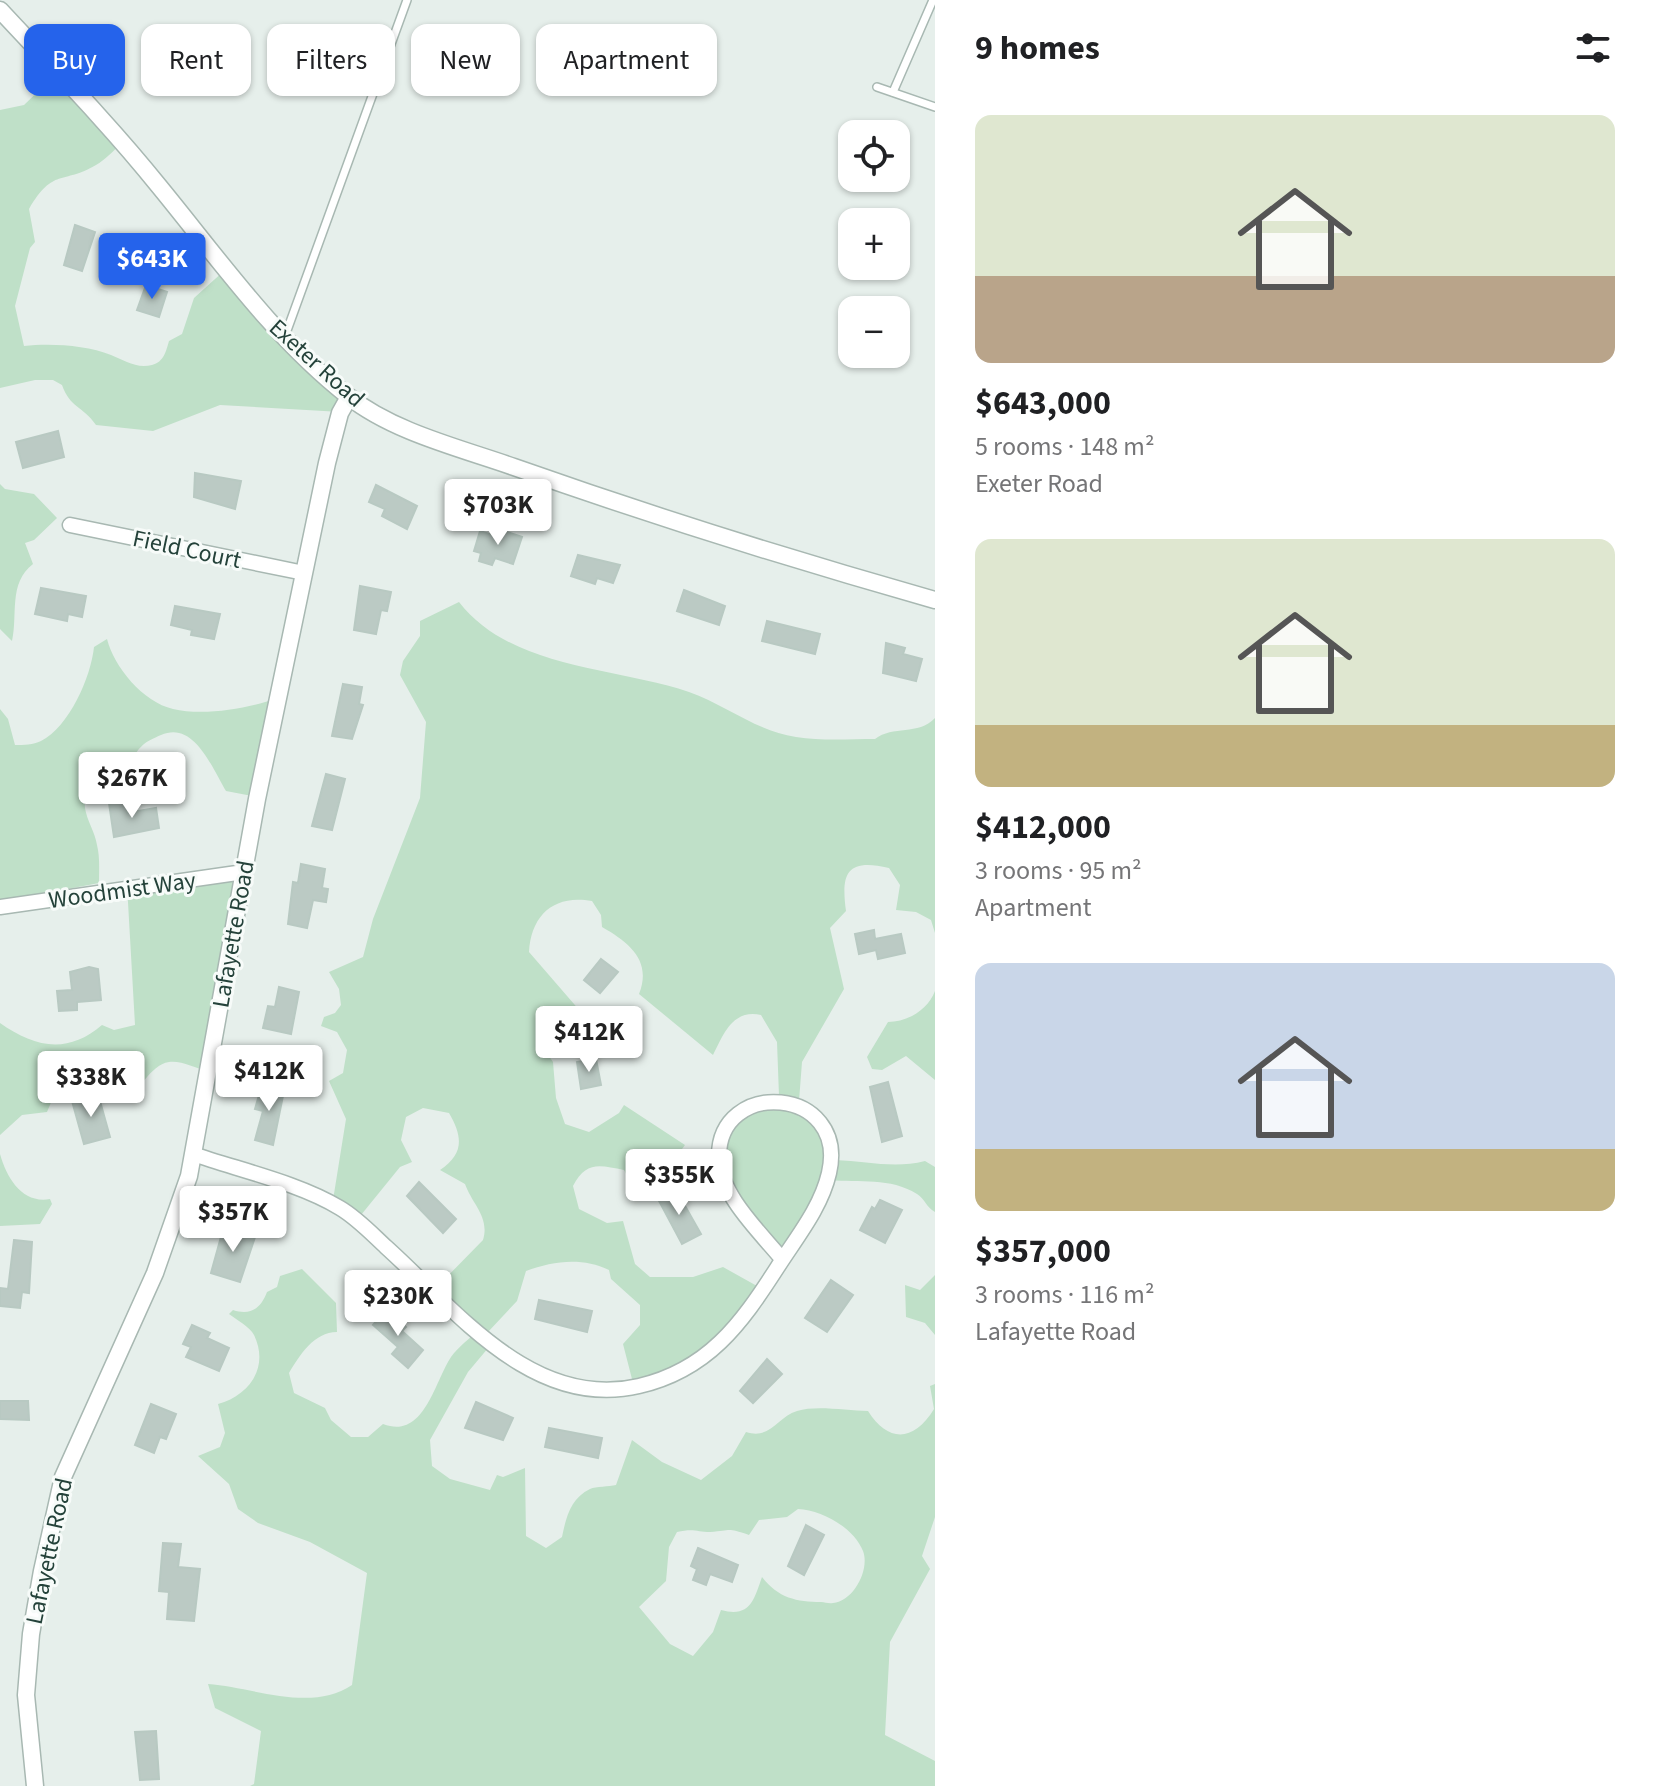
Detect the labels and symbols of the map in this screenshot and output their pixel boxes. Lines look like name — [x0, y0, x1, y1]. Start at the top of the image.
pin: $643K — [96, 233, 208, 301]
street label: Exeter Road — [261, 311, 372, 416]
pin: $703K — [442, 479, 554, 547]
street label: Field Court — [129, 521, 244, 578]
pin: $267K — [76, 752, 188, 820]
street label: Lafayette Road — [203, 858, 264, 1010]
street label: Woodmist Way — [46, 863, 198, 918]
pin: $412K — [533, 1006, 645, 1074]
pin: $412K — [213, 1045, 325, 1113]
pin: $338K — [35, 1051, 147, 1119]
pin: $355K — [623, 1149, 735, 1217]
pin: $357K — [177, 1186, 289, 1254]
pin: $230K — [342, 1270, 454, 1338]
street label: Lafayette Road — [17, 1475, 82, 1628]

